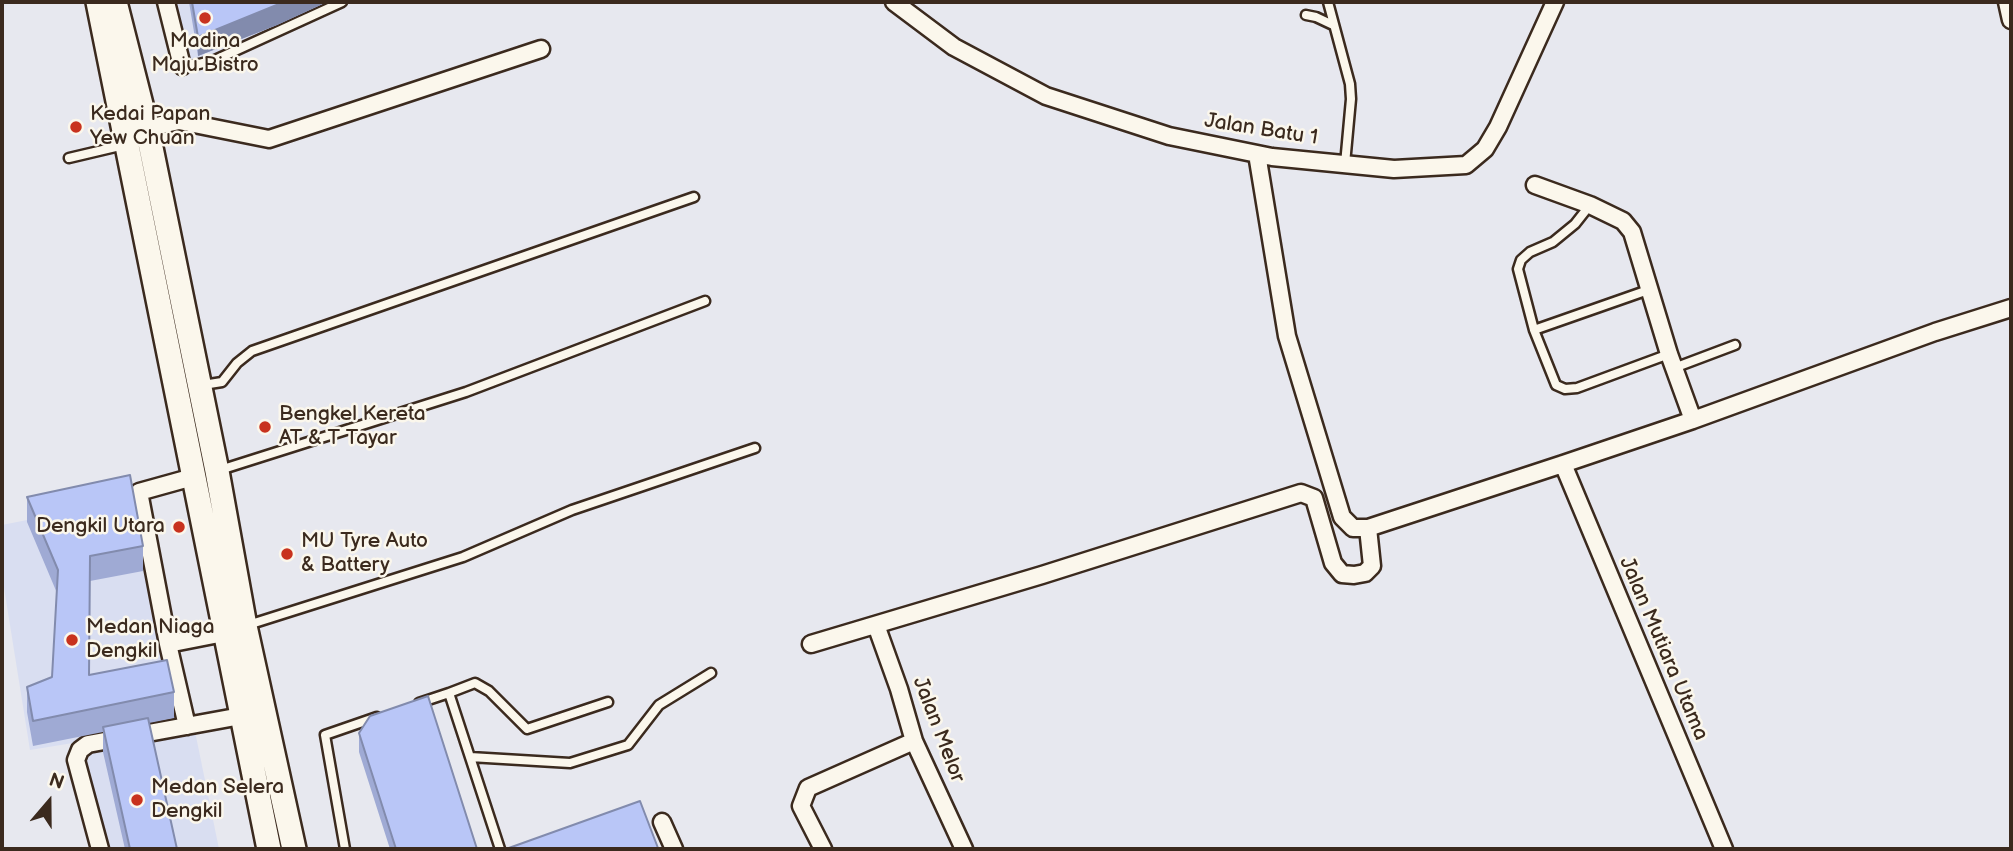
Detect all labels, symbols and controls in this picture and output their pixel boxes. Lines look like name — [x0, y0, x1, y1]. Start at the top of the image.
marker: Madina Maju Bistro — [197, 10, 213, 26]
place label: Madina Maju Bistro — [151, 29, 259, 79]
place label: Kedai Papan Yew Chuan — [90, 102, 210, 152]
street label: Jalan Batu 1 — [1202, 109, 1320, 151]
marker: Kedai Papan Yew Chuan — [68, 119, 84, 135]
place label: Bengkel Kereta AT & T Tayar — [279, 402, 426, 452]
marker: Bengkel Kereta AT & T Tayar — [257, 419, 273, 435]
place label: Dengkil Utara — [36, 514, 165, 540]
marker: Dengkil Utara — [171, 519, 187, 535]
place label: MU Tyre Auto & Battery — [301, 529, 428, 579]
marker: MU Tyre Auto & Battery — [279, 546, 295, 562]
street label: Jalan Mutiara Utama — [1613, 554, 1713, 744]
place label: Medan Niaga Dengkil — [86, 615, 215, 665]
marker: Medan Niaga Dengkil — [64, 632, 80, 648]
street label: Jalan Melor — [906, 674, 970, 786]
north arrow — [14, 767, 84, 837]
text: N — [46, 769, 67, 795]
place label: Medan Selera Dengkil — [151, 775, 284, 825]
marker: Medan Selera Dengkil — [129, 792, 145, 808]

